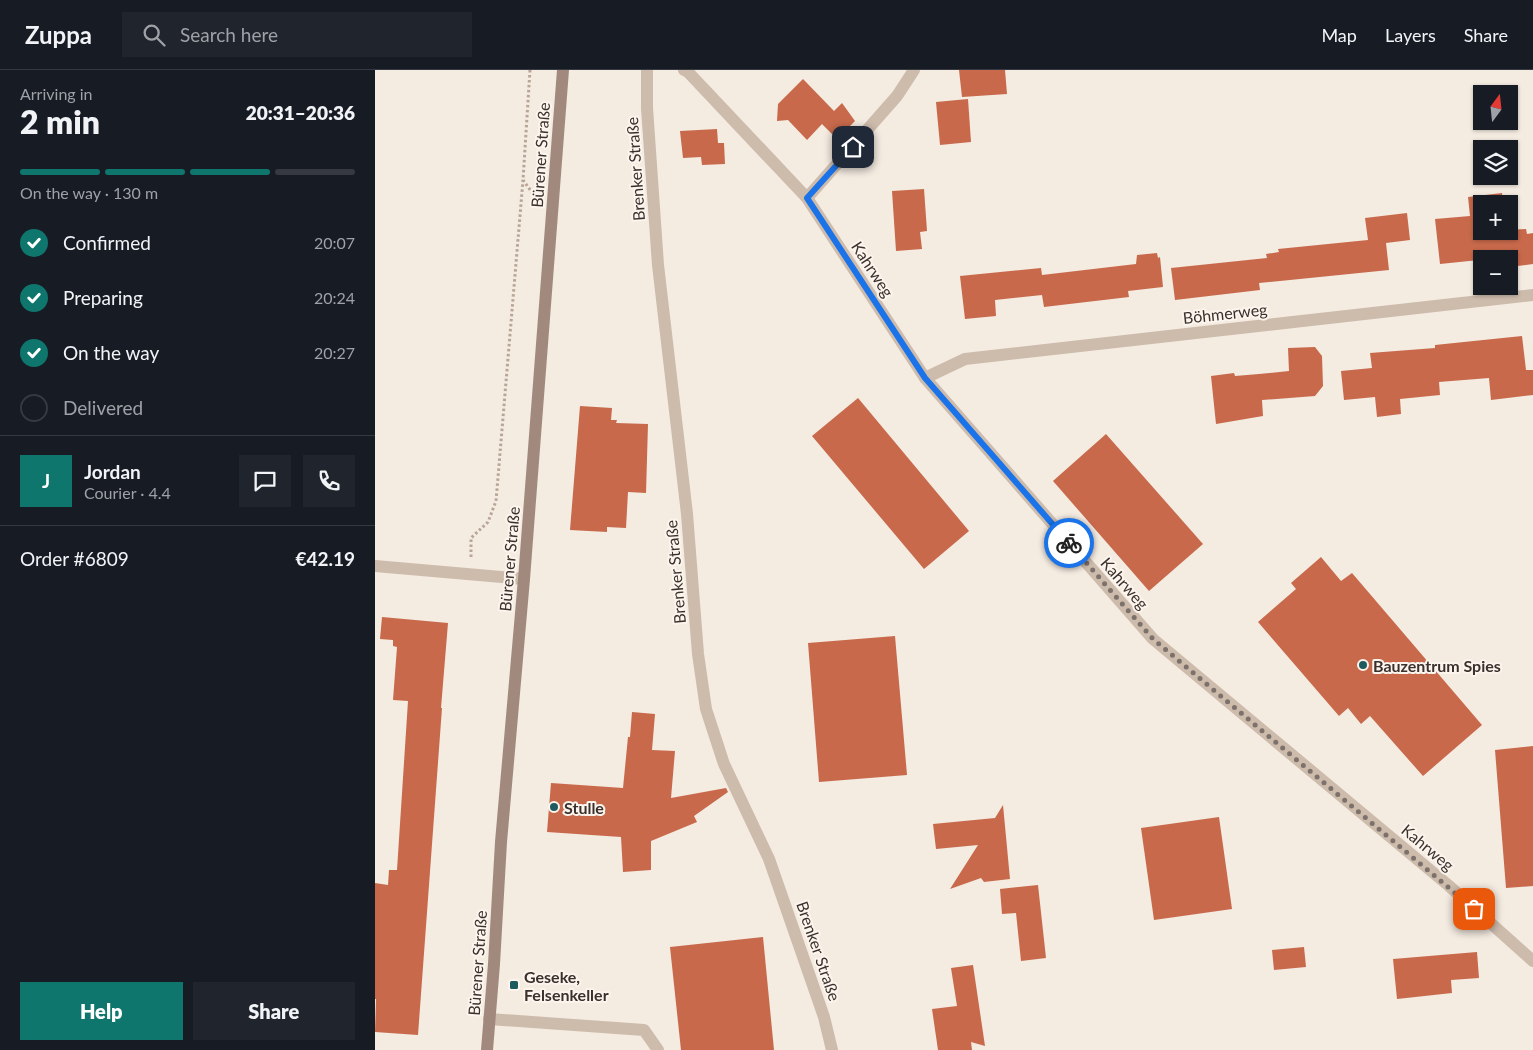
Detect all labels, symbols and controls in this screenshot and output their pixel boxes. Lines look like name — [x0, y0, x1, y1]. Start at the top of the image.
search box — [122, 12, 472, 57]
text: Zuppa — [25, 20, 92, 49]
icon: search — [140, 21, 168, 49]
text: Search here — [180, 23, 278, 46]
text: Map — [1321, 24, 1357, 46]
text: Layers — [1385, 24, 1436, 46]
text: Share — [1464, 24, 1508, 46]
text: Arriving in — [20, 84, 93, 103]
north arrow — [1473, 85, 1517, 130]
map controls — [1473, 85, 1518, 295]
text: 20:31–20:36 — [246, 101, 355, 124]
text: 2 min — [20, 102, 100, 141]
street label: Bürener Straße — [527, 102, 553, 208]
street label: Brenker Straße — [622, 116, 648, 222]
pin — [832, 126, 874, 168]
icon: home — [839, 133, 867, 161]
button: layers — [1473, 140, 1518, 185]
text: On the way · 130 m — [20, 183, 158, 202]
button: + — [1473, 195, 1518, 240]
icon: check — [20, 229, 48, 257]
text: Confirmed — [63, 231, 151, 254]
text: 20:07 — [314, 233, 355, 252]
street label: Kahrweg — [848, 238, 898, 300]
button: − — [1473, 250, 1518, 295]
icon: check — [20, 284, 48, 312]
text: Preparing — [63, 286, 143, 309]
text: 20:24 — [314, 288, 355, 307]
street label: Böhmerweg — [1182, 299, 1268, 327]
icon: check — [20, 339, 48, 367]
text: On the way — [63, 341, 159, 364]
text: 20:27 — [314, 343, 355, 362]
text: Delivered — [63, 396, 143, 419]
button: chat — [239, 455, 291, 507]
button: phone — [303, 455, 355, 507]
text: Jordan — [84, 460, 141, 483]
text: J — [42, 469, 50, 492]
text: Courier · 4.4 — [84, 483, 171, 502]
street label: Bürener Straße — [495, 506, 523, 612]
courier — [1044, 518, 1094, 568]
street label: Brenker Straße — [661, 519, 689, 625]
icon: bike — [1055, 529, 1083, 557]
text: Order #6809 — [20, 547, 129, 570]
text: €42.19 — [295, 547, 355, 570]
street label: Kahrweg — [1097, 553, 1153, 613]
place label: Bauzentrum Spies — [1373, 656, 1501, 675]
marker: Bauzentrum Spies — [1357, 659, 1369, 671]
place label: Stulle — [564, 798, 604, 817]
marker: Stulle — [548, 801, 560, 813]
street label: Kahrweg — [1398, 820, 1458, 874]
pin — [1453, 888, 1495, 930]
icon: bag — [1460, 895, 1488, 923]
street label: Brenker Straße — [793, 899, 845, 1003]
street label: Bürener Straße — [464, 910, 490, 1016]
place label: Geseke, Felsenkeller — [524, 967, 609, 1004]
marker: Geseke, Felsenkeller — [508, 979, 520, 991]
button: Help — [20, 982, 183, 1040]
button: Share — [193, 982, 355, 1040]

